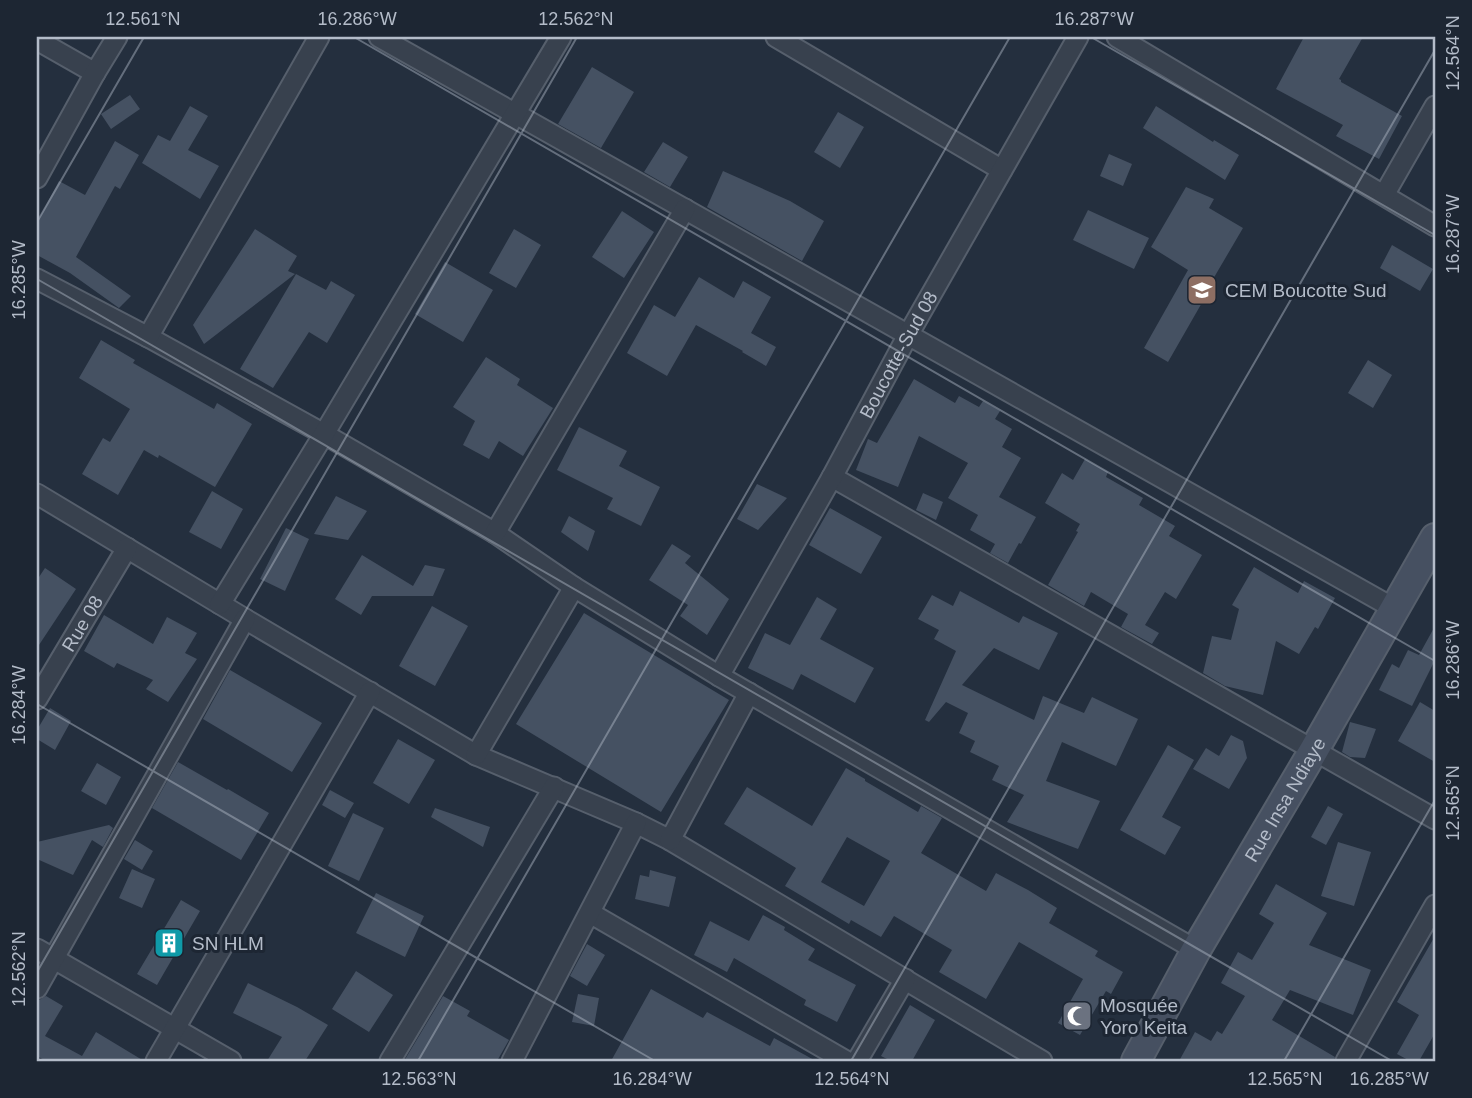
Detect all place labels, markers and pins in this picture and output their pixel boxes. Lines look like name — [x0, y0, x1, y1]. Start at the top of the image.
school or university icon: CEM Boucotte Sud — [1185, 273, 1219, 307]
place label: CEM Boucotte Sud — [1225, 280, 1387, 301]
building icon: SN HLM — [152, 926, 186, 960]
place label: SN HLM — [192, 933, 264, 954]
place label: Mosquée Yoro Keita — [1100, 995, 1187, 1038]
mosque icon: Mosquée Yoro Keita — [1060, 999, 1094, 1033]

